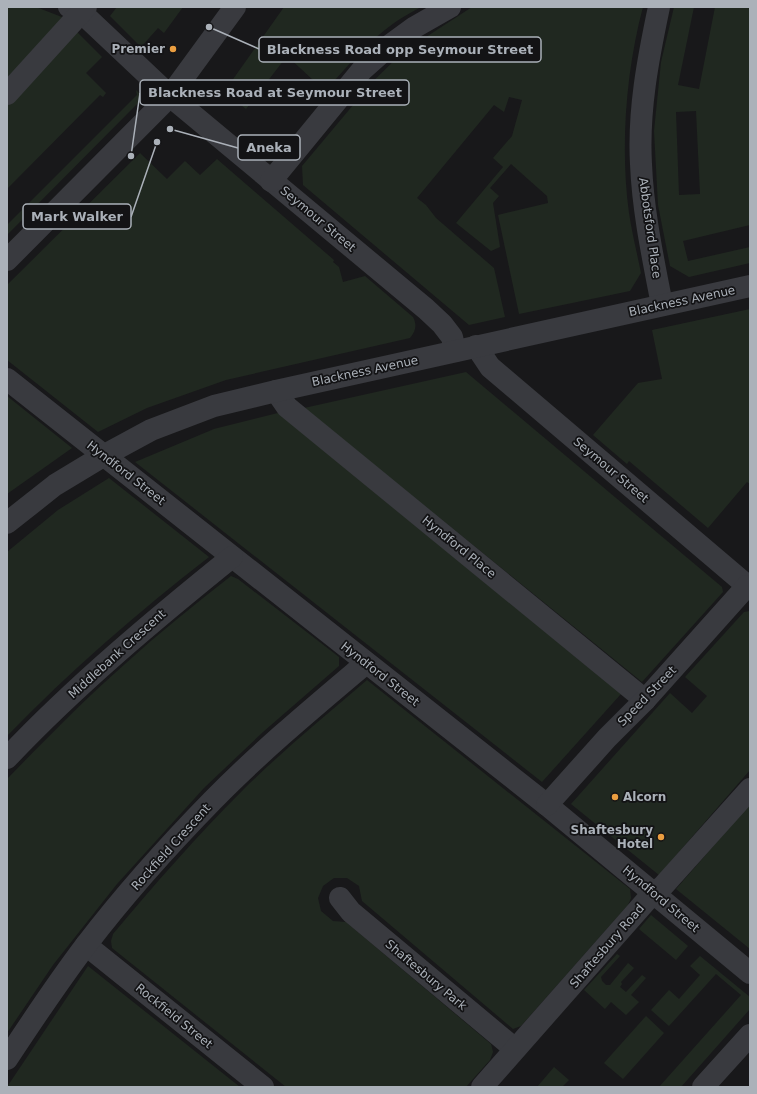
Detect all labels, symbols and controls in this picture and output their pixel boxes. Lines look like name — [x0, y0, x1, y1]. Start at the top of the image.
callout: Blackness Road opp Seymour Street — [259, 37, 541, 62]
place label: Premier — [111, 42, 165, 56]
text: Blackness Road opp Seymour Street — [267, 42, 533, 57]
marker: Premier — [168, 44, 178, 54]
callout: Blackness Road at Seymour Street — [140, 80, 409, 105]
text: Blackness Road at Seymour Street — [148, 85, 402, 100]
callout: Aneka — [238, 135, 300, 160]
text: Aneka — [246, 140, 292, 155]
street label: Abbotsford Place — [636, 177, 664, 279]
street label: Seymour Street — [278, 183, 359, 255]
callout: Mark Walker — [23, 204, 131, 229]
text: Mark Walker — [31, 209, 124, 224]
street label: Blackness Avenue — [628, 283, 736, 319]
street label: Blackness Avenue — [311, 353, 419, 389]
street label: Seymour Street — [571, 434, 652, 506]
street label: Hyndford Street — [84, 438, 168, 508]
street label: Hyndford Place — [419, 513, 499, 581]
street label: Middlebank Crescent — [66, 606, 169, 701]
street label: Hyndford Street — [338, 639, 422, 709]
street label: Speed Street — [615, 663, 679, 729]
place label: Alcorn — [623, 790, 666, 804]
marker: Alcorn — [610, 792, 620, 802]
street label: Rockfield Crescent — [129, 801, 214, 893]
place label: Shaftesbury Hotel — [571, 823, 653, 851]
marker: Shaftesbury Hotel — [656, 832, 666, 842]
street label: Hyndford Street — [620, 863, 702, 935]
street label: Shaftesbury Road — [567, 901, 647, 991]
street label: Shaftesbury Park — [382, 937, 470, 1013]
street label: Rockfield Street — [133, 981, 215, 1051]

